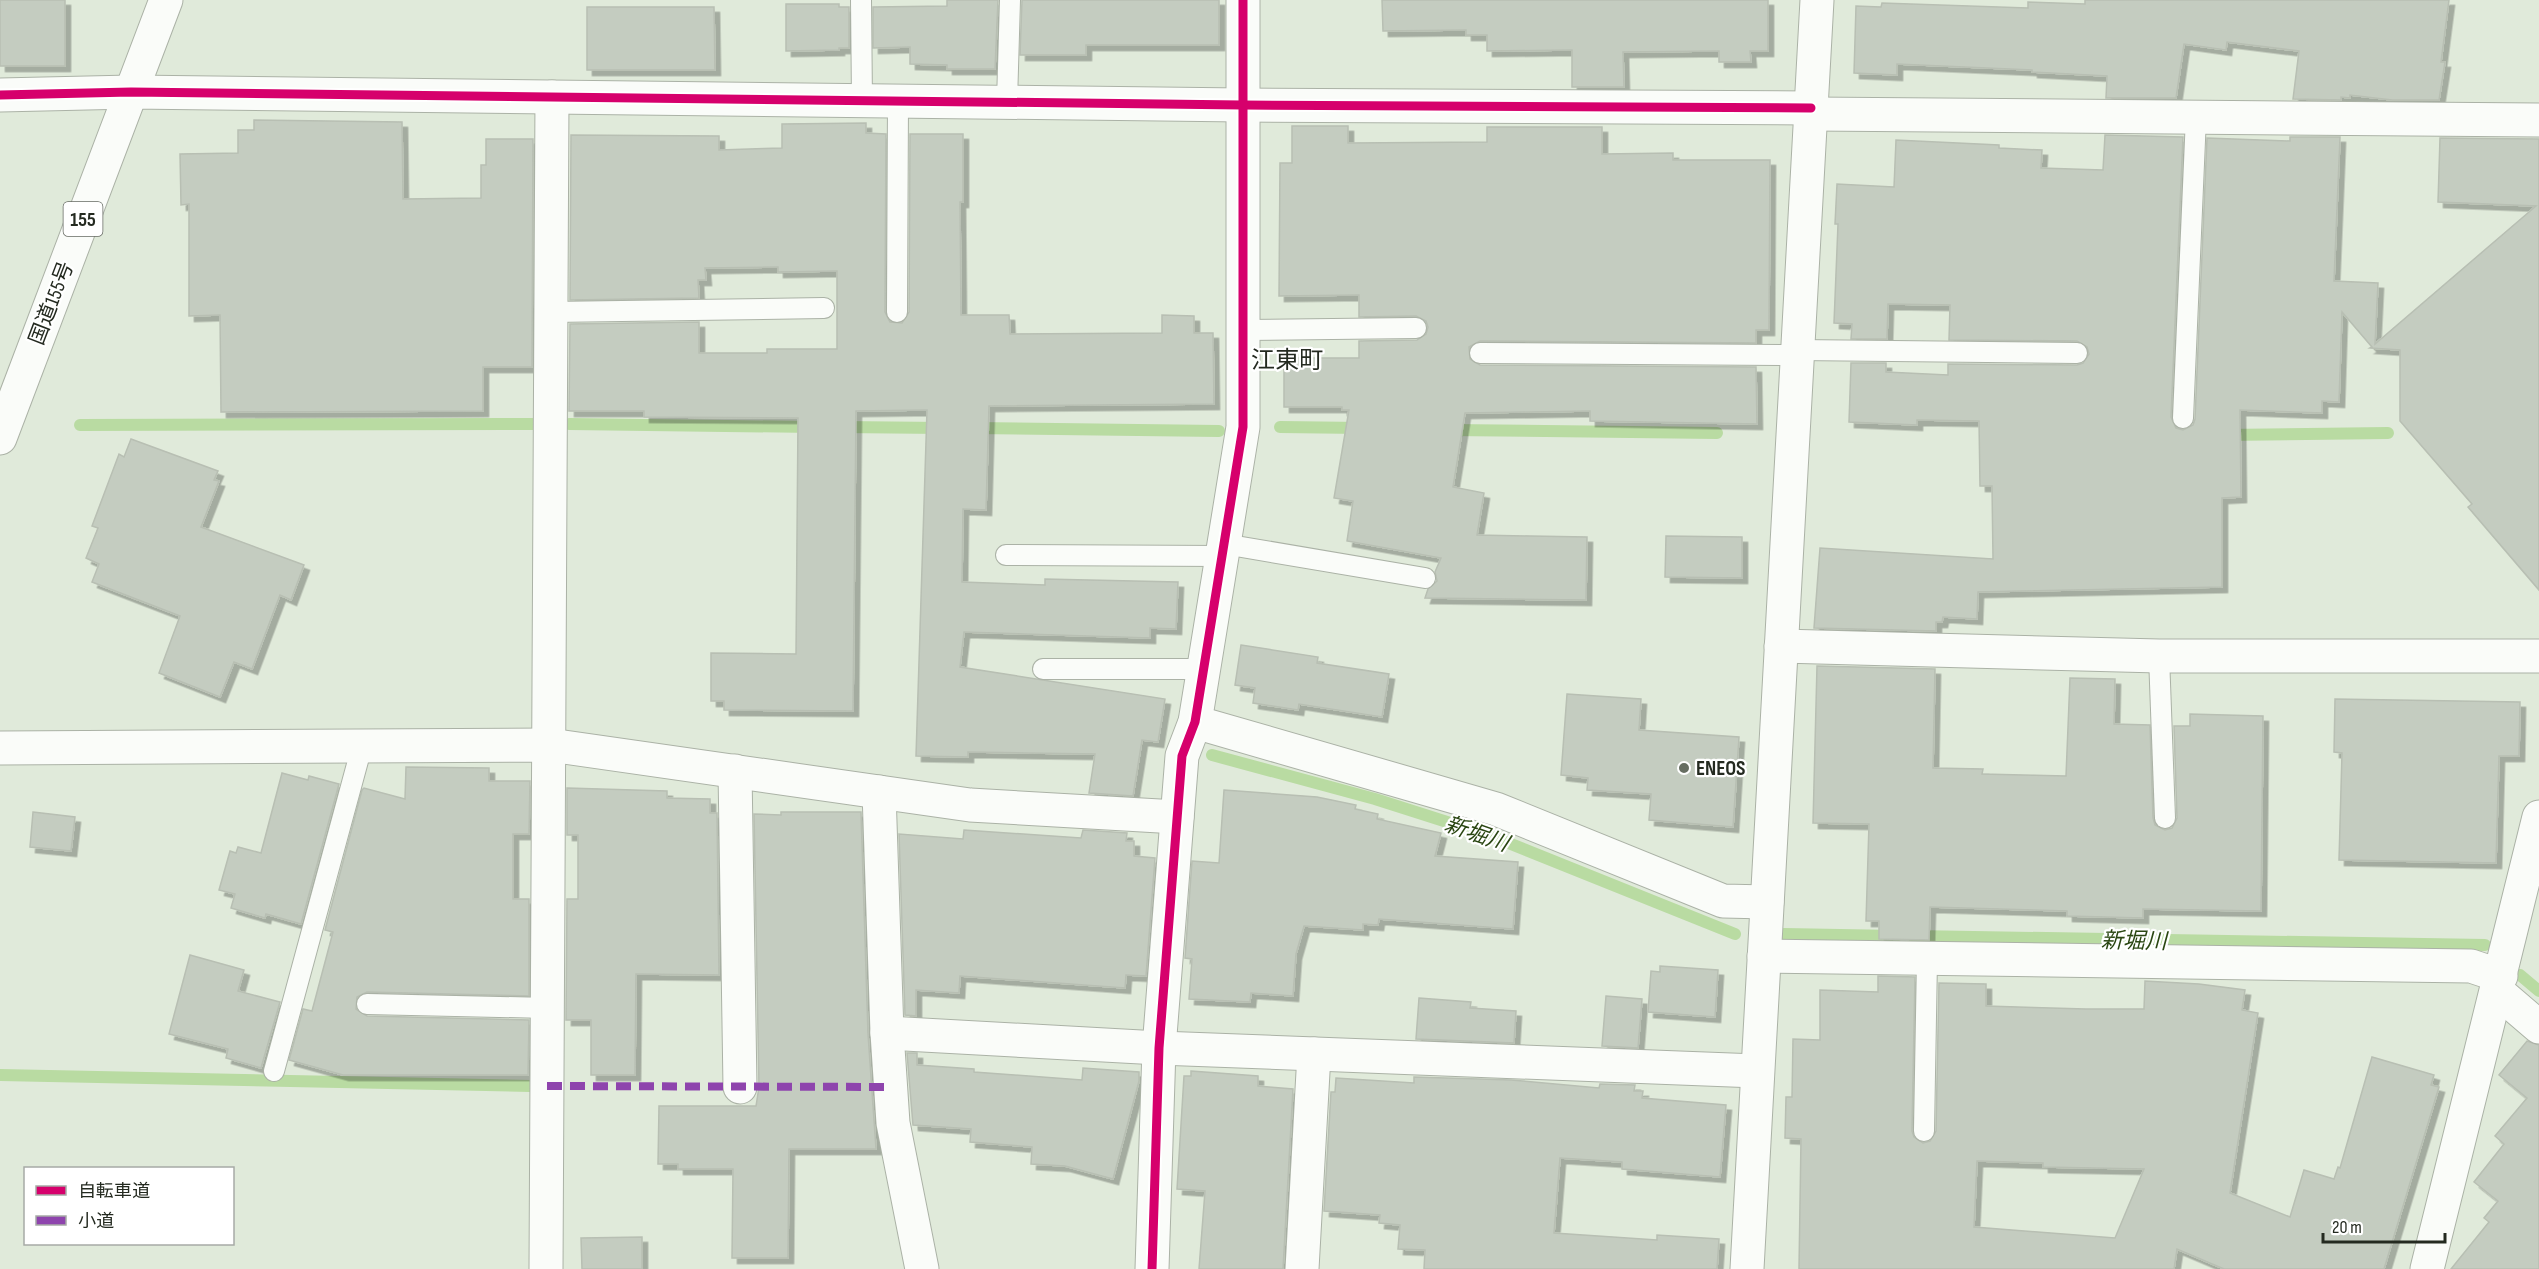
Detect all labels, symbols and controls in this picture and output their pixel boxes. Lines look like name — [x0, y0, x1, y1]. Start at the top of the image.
road number: 155 — [64, 202, 103, 236]
street label: 国道155号 — [24, 258, 79, 348]
district label: 江東町 — [1251, 346, 1323, 375]
place label: ENEOS — [1696, 756, 1746, 781]
marker: ENEOS — [1677, 761, 1691, 775]
water label: 新堀川 — [1441, 811, 1514, 859]
water label: 新堀川 — [2101, 927, 2169, 956]
legend — [24, 1167, 234, 1245]
text: 自転車道 — [78, 1181, 150, 1202]
scale bar — [2323, 1206, 2444, 1244]
text: 小道 — [78, 1211, 114, 1232]
text: 20 m — [2332, 1217, 2362, 1238]

